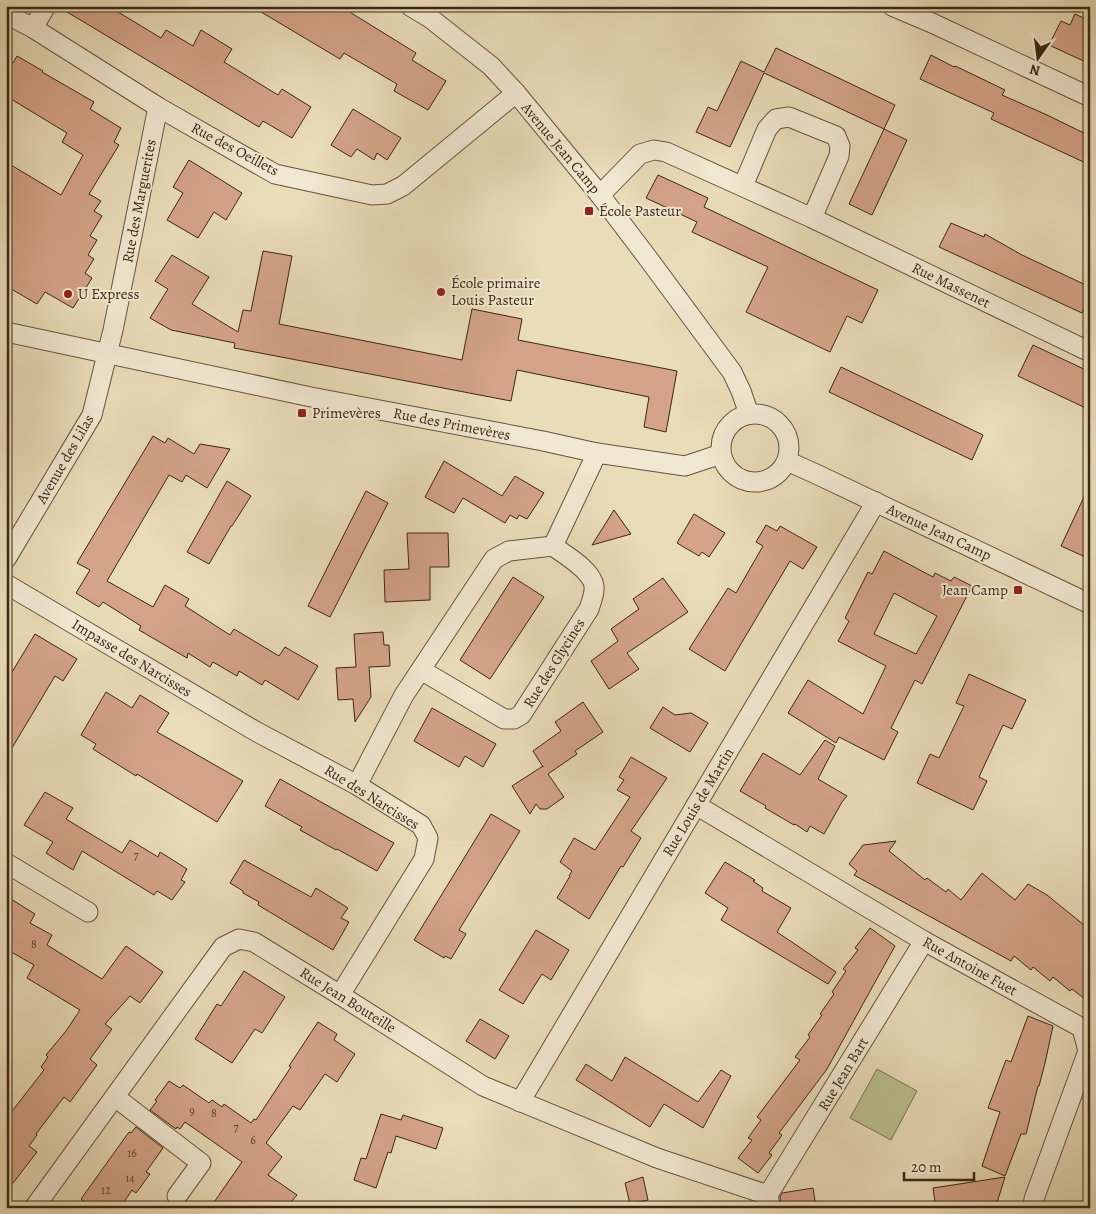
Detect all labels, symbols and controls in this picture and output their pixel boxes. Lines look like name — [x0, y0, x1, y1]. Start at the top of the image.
north arrow — [1014, 32, 1064, 82]
text: N — [1028, 60, 1042, 81]
street label: Avenue Jean Camp — [516, 97, 605, 198]
street label: Rue des Oeillets — [188, 117, 282, 181]
street label: Rue des Marguerites — [117, 137, 161, 265]
place label: École Pasteur — [599, 201, 681, 221]
marker: École Pasteur — [583, 205, 595, 217]
street label: Rue Massenet — [909, 257, 994, 313]
place label: École primaire Louis Pasteur — [451, 273, 541, 310]
place label: U Express — [78, 284, 139, 304]
marker: École primaire Louis Pasteur — [435, 286, 447, 298]
marker: U Express — [62, 288, 74, 300]
place label: Primevères — [312, 403, 381, 423]
street label: Rue des Primevères — [392, 403, 512, 445]
marker: Primevères — [296, 407, 308, 419]
street label: Avenue des Lilas — [31, 411, 99, 508]
street label: Avenue Jean Camp — [882, 499, 995, 565]
place label: Jean Camp — [942, 580, 1008, 600]
marker: Jean Camp — [1012, 584, 1024, 596]
street label: Impasse des Narcisses — [68, 614, 196, 702]
street label: Rue des Glycines — [519, 615, 589, 711]
street label: Rue Louis de Martin — [658, 744, 738, 860]
street label: Rue des Narcisses — [321, 760, 423, 834]
house number: 7 — [133, 847, 139, 863]
street label: Rue Antoine Fuet — [919, 932, 1021, 1000]
house number: 8 — [31, 936, 37, 952]
street label: Rue Jean Bouteille — [296, 962, 400, 1038]
street label: Rue Jean Bart — [813, 1034, 873, 1114]
house number: 9 — [189, 1103, 195, 1119]
house number: 8 — [211, 1105, 217, 1121]
house number: 7 — [233, 1119, 239, 1135]
house number: 6 — [250, 1132, 256, 1148]
house number: 16 — [127, 1145, 137, 1161]
scale bar — [904, 1149, 974, 1181]
text: 20 m — [911, 1157, 942, 1177]
house number: 14 — [125, 1170, 135, 1186]
house number: 12 — [101, 1182, 111, 1198]

